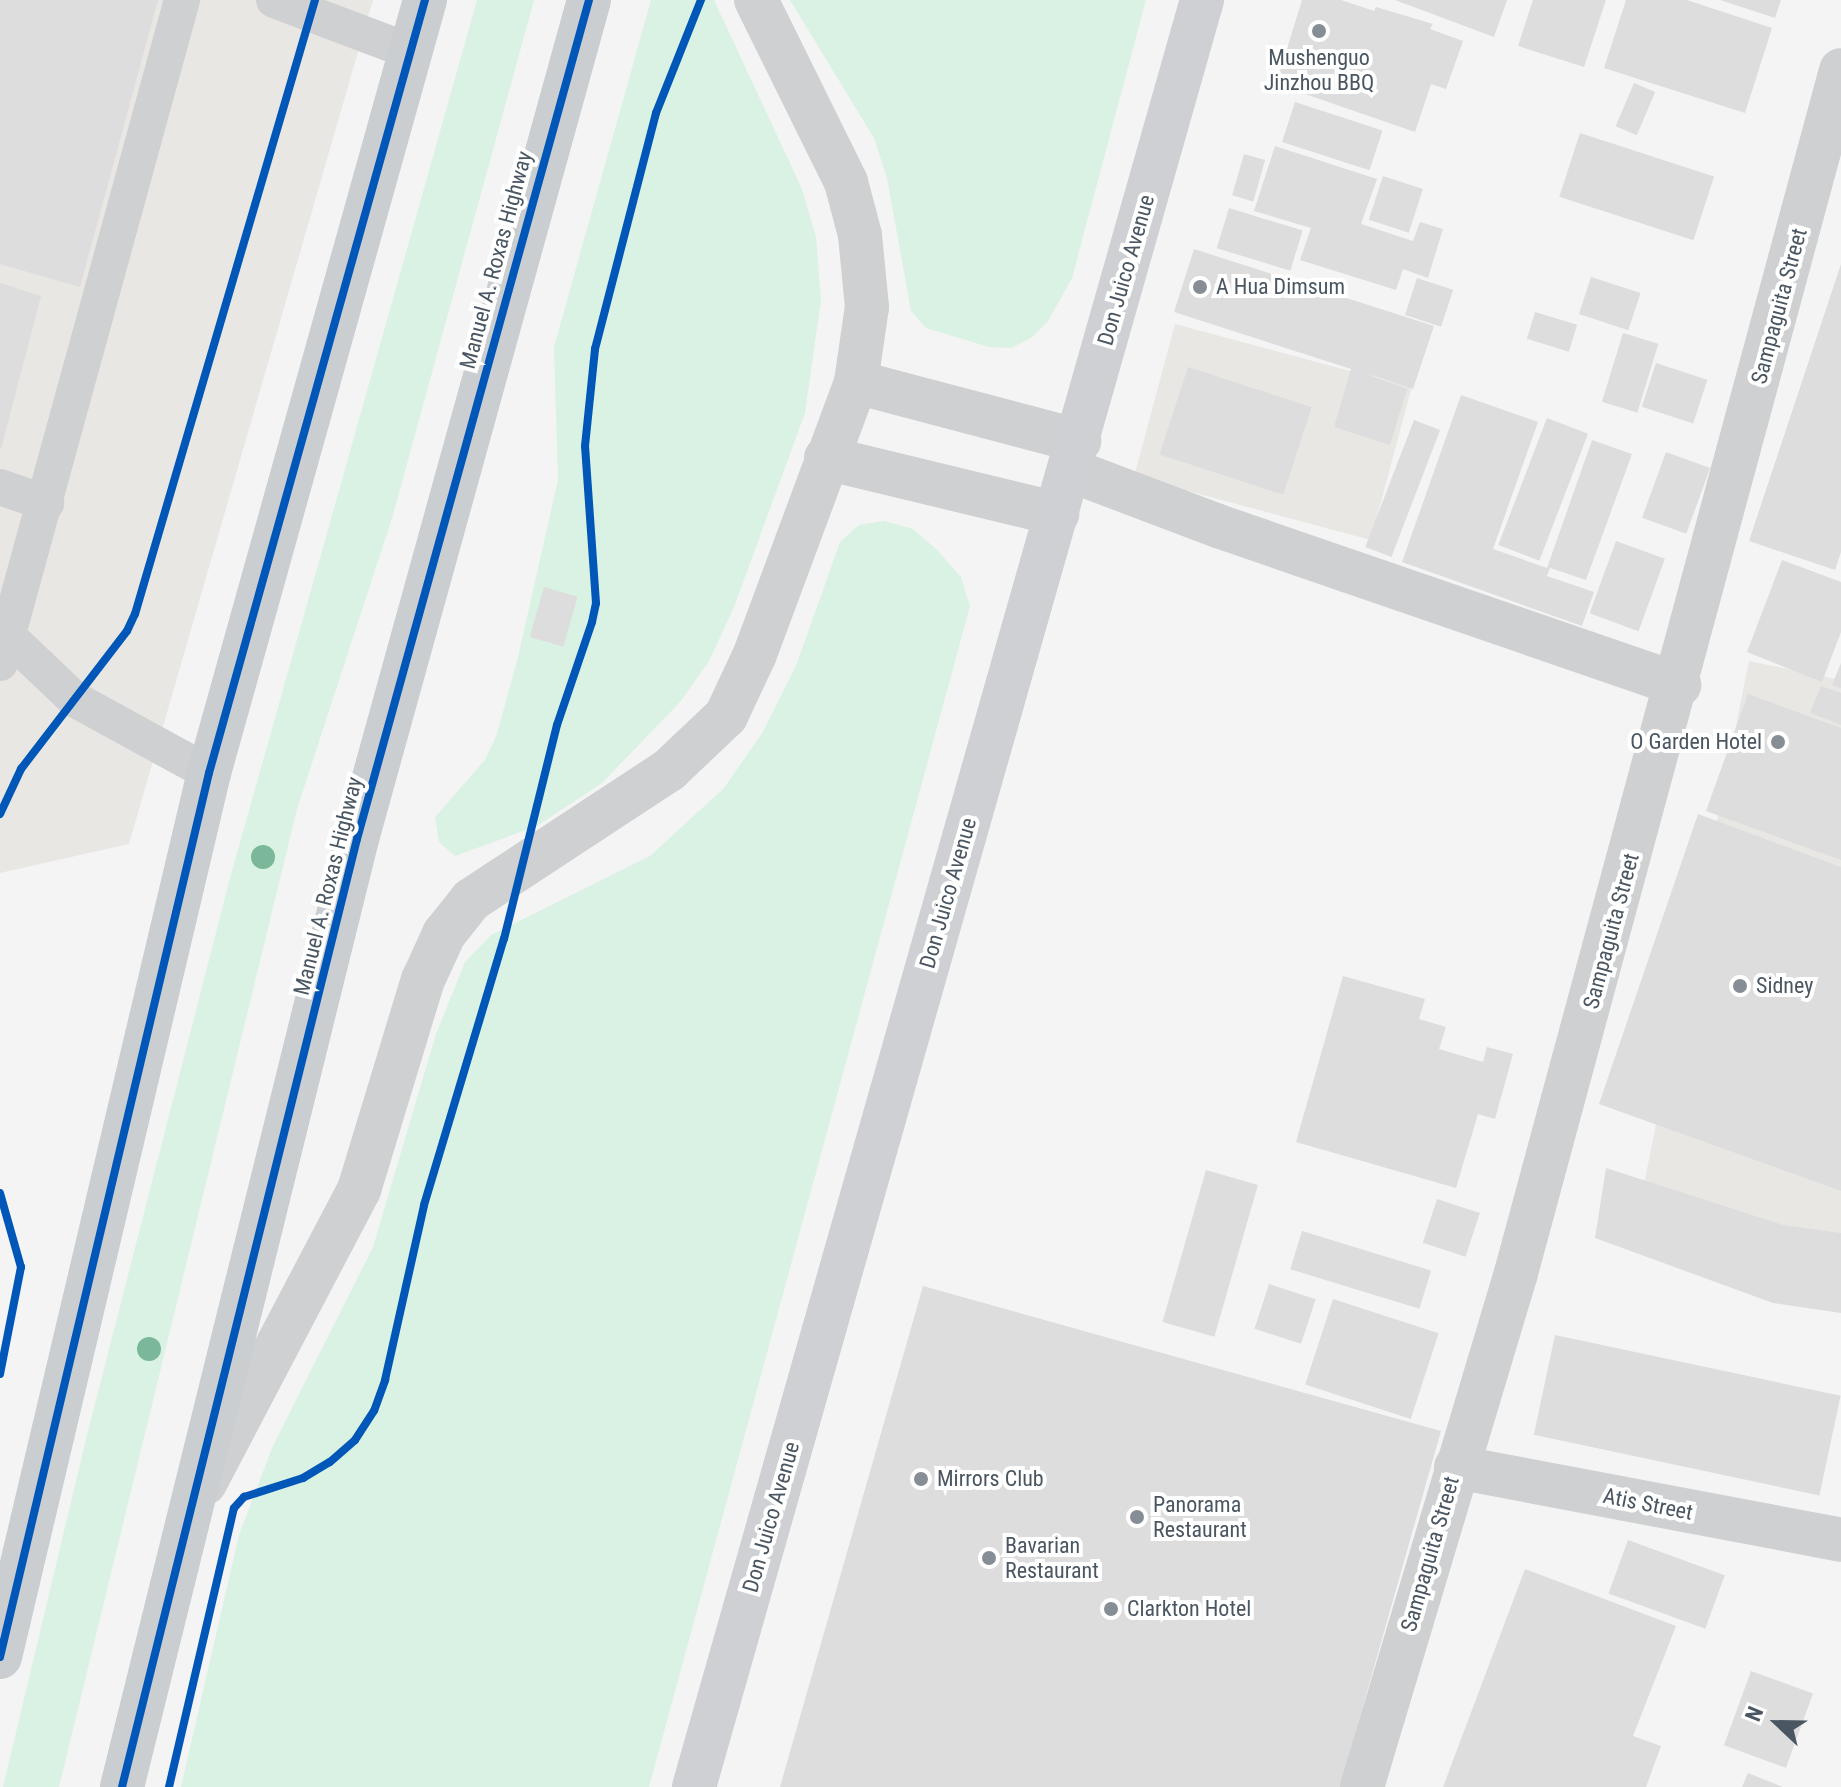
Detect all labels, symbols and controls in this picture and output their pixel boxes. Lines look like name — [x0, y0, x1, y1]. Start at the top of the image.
marker: Mushenguo Jinzhou BBQ — [1310, 22, 1328, 40]
place label: Mushenguo Jinzhou BBQ — [1264, 44, 1374, 96]
street label: Manuel A. Roxas Highway — [454, 148, 538, 372]
street label: Don Juico Avenue — [1092, 192, 1160, 348]
street label: Sampaguita Street — [1746, 225, 1812, 387]
place label: A Hua Dimsum — [1216, 274, 1345, 300]
marker: A Hua Dimsum — [1191, 278, 1209, 296]
place label: O Garden Hotel — [1630, 729, 1762, 755]
marker: O Garden Hotel — [1769, 733, 1787, 751]
street label: Manuel A. Roxas Highway — [288, 774, 368, 998]
street label: Don Juico Avenue — [914, 815, 982, 971]
street label: Sampaguita Street — [1578, 850, 1644, 1012]
place label: Sidney — [1756, 973, 1813, 999]
marker: Sidney — [1731, 977, 1749, 995]
street label: Don Juico Avenue — [737, 1439, 805, 1595]
place label: Mirrors Club — [937, 1466, 1044, 1492]
marker: Mirrors Club — [912, 1470, 930, 1488]
street label: Sampaguita Street — [1395, 1473, 1465, 1635]
street label: Atis Street — [1601, 1482, 1695, 1526]
place label: Panorama Restaurant — [1153, 1491, 1247, 1542]
marker: Panorama Restaurant — [1128, 1508, 1146, 1526]
place label: Bavarian Restaurant — [1005, 1532, 1099, 1584]
marker: Bavarian Restaurant — [980, 1549, 998, 1567]
place label: Clarkton Hotel — [1127, 1596, 1251, 1622]
marker: Clarkton Hotel — [1102, 1600, 1120, 1618]
north arrow — [1737, 1683, 1817, 1763]
text: N — [1740, 1703, 1768, 1725]

